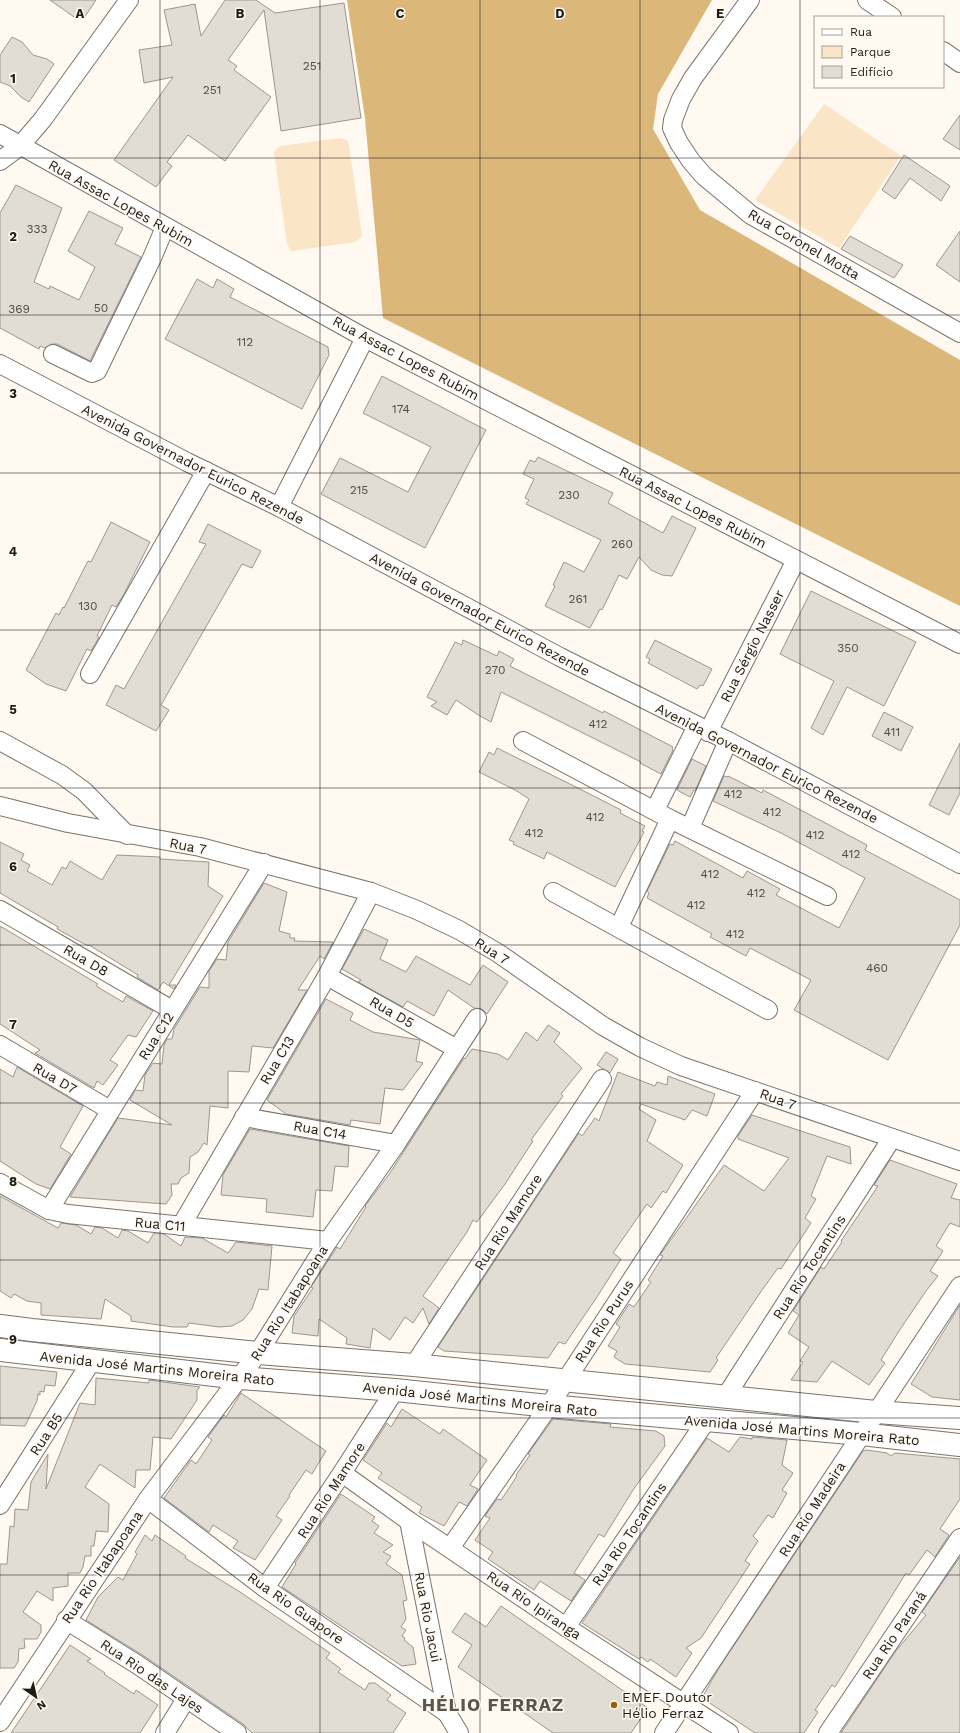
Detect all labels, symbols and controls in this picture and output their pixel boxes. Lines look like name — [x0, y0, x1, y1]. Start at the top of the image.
text: A — [76, 6, 85, 21]
text: B — [236, 6, 245, 21]
text: C — [396, 6, 405, 21]
text: D — [555, 6, 565, 21]
text: E — [716, 6, 724, 21]
legend — [814, 16, 944, 88]
text: Rua — [850, 25, 872, 39]
text: Parque — [850, 45, 891, 59]
house number: 251 — [303, 59, 321, 73]
text: Edifício — [850, 65, 893, 79]
text: 1 — [10, 71, 16, 86]
house number: 251 — [203, 83, 221, 97]
street label: Rua Assac Lopes Rubim — [46, 156, 196, 250]
street label: Rua Coronel Motta — [745, 206, 863, 283]
house number: 333 — [27, 222, 48, 236]
text: 2 — [9, 229, 17, 244]
house number: 50 — [94, 301, 108, 315]
house number: 369 — [8, 302, 30, 316]
street label: Rua Assac Lopes Rubim — [330, 313, 482, 403]
house number: 112 — [237, 335, 253, 349]
text: 3 — [9, 386, 17, 401]
street label: Avenida Governador Eurico Rezende — [79, 401, 307, 527]
house number: 174 — [392, 402, 410, 416]
street label: Rua Assac Lopes Rubim — [617, 463, 769, 551]
house number: 215 — [350, 483, 368, 497]
house number: 230 — [558, 488, 580, 502]
house number: 260 — [611, 537, 633, 551]
text: 4 — [9, 544, 18, 559]
street label: Avenida Governador Eurico Rezende — [367, 549, 593, 679]
street label: Rua Sérgio Nasser — [717, 587, 787, 705]
house number: 261 — [569, 592, 587, 606]
house number: 130 — [78, 599, 98, 613]
house number: 350 — [837, 641, 859, 655]
house number: 270 — [485, 663, 505, 677]
street label: Avenida Governador Eurico Rezende — [653, 700, 881, 826]
text: 5 — [9, 702, 17, 717]
house number: 412 — [589, 717, 607, 731]
house number: 411 — [884, 725, 900, 739]
house number: 412 — [724, 787, 742, 801]
house number: 412 — [763, 805, 781, 819]
house number: 412 — [586, 810, 604, 824]
house number: 412 — [525, 826, 543, 840]
house number: 412 — [806, 828, 824, 842]
street label: Rua 7 — [168, 835, 208, 857]
house number: 412 — [842, 847, 860, 861]
text: 6 — [9, 859, 17, 874]
house number: 412 — [701, 867, 719, 881]
house number: 412 — [747, 886, 765, 900]
house number: 412 — [687, 898, 705, 912]
house number: 412 — [726, 927, 744, 941]
street label: Rua 7 — [472, 934, 512, 968]
street label: Rua D8 — [61, 941, 111, 979]
house number: 460 — [866, 961, 888, 975]
street label: Rua D5 — [367, 993, 417, 1031]
street label: Rua C12 — [135, 1009, 177, 1063]
text: 7 — [9, 1017, 17, 1032]
street label: Rua C13 — [256, 1033, 298, 1087]
street label: Rua D7 — [30, 1059, 80, 1097]
street label: Rua 7 — [758, 1085, 798, 1113]
street label: Rua C14 — [292, 1117, 348, 1143]
street label: Rua Rio Mamore — [471, 1171, 545, 1273]
text: 8 — [9, 1174, 17, 1189]
street label: Rua Rio Tocantins — [769, 1212, 849, 1322]
street label: Rua C11 — [134, 1214, 186, 1234]
street label: Rua Rio Itabapoana — [247, 1242, 331, 1363]
street label: Rua Rio Purus — [571, 1277, 637, 1365]
text: 9 — [9, 1332, 17, 1347]
street label: Avenida José Martins Moreira Rato — [39, 1348, 275, 1388]
street label: Avenida José Martins Moreira Rato — [362, 1379, 598, 1419]
street label: Rua B5 — [26, 1410, 66, 1458]
street label: Avenida José Martins Moreira Rato — [684, 1412, 920, 1448]
street label: Rua Rio Mamore — [294, 1439, 368, 1541]
street label: Rua Rio Madeira — [775, 1458, 849, 1560]
street label: Rua Rio Tocantins — [588, 1479, 670, 1589]
street label: Rua Rio Itabapoana — [58, 1507, 146, 1626]
street label: Rua Rio Ipiranga — [484, 1568, 584, 1643]
street label: Rua Rio Guapore — [245, 1569, 347, 1647]
street label: Rua Rio Jacui — [411, 1570, 445, 1664]
street label: Rua Rio Paraná — [859, 1588, 929, 1682]
street label: Rua Rio das Lajes — [98, 1636, 206, 1716]
north arrow — [16, 1677, 56, 1717]
place label: EMEF Doutor Hélio Ferraz — [622, 1689, 712, 1721]
district label: HÉLIO FERRAZ — [422, 1694, 564, 1715]
text: N — [34, 1697, 48, 1713]
marker: EMEF Doutor Hélio Ferraz — [609, 1700, 619, 1710]

